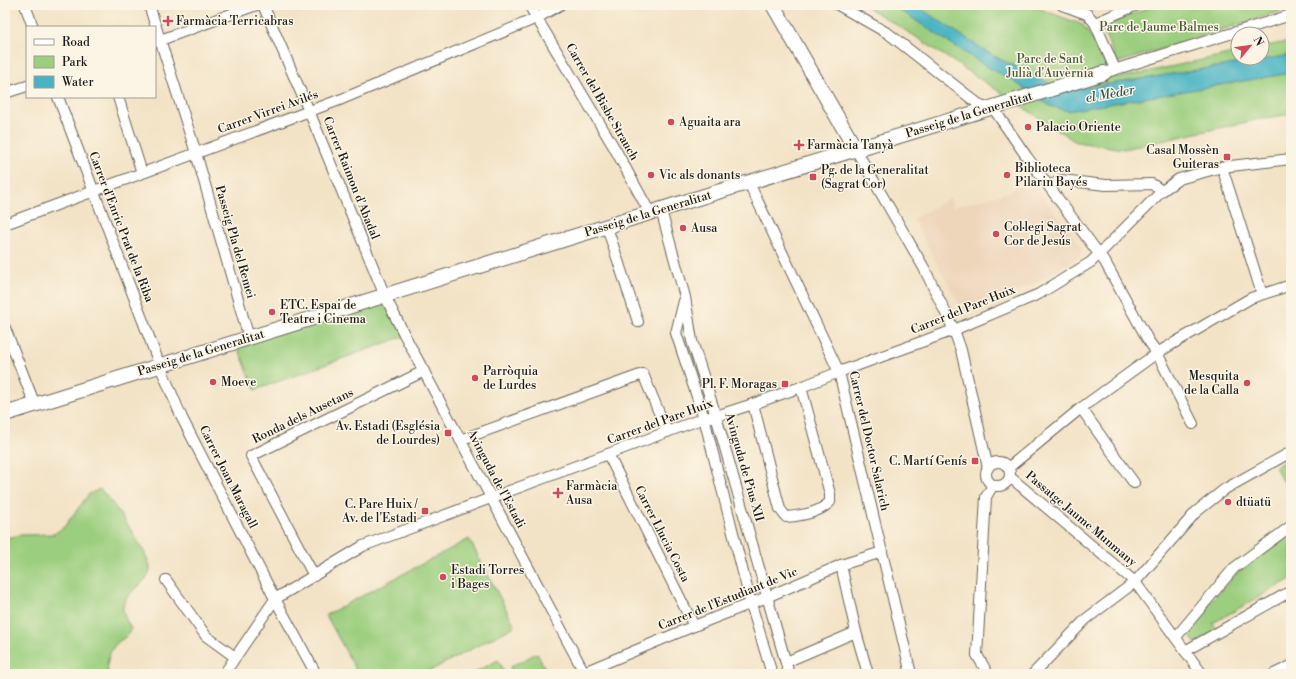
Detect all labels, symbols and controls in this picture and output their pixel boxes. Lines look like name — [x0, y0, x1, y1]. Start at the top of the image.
place label: Farmàcia Terricabras — [176, 14, 293, 29]
marker: Farmàcia Terricabras — [163, 16, 173, 26]
park label: Parc de Jaume Balmes — [1099, 20, 1219, 35]
legend — [26, 26, 156, 98]
north arrow — [1230, 26, 1270, 66]
text: N — [1250, 34, 1266, 49]
text: Road — [62, 35, 90, 50]
street label: Carrer del Bisbe Strauch — [562, 41, 642, 163]
park label: Parc de Sant Julià d'Auvèrnia — [1006, 52, 1094, 81]
text: Park — [62, 55, 88, 70]
text: Water — [61, 75, 94, 90]
water label: el Mèder — [1084, 82, 1136, 106]
street label: Carrer Virrei Avilés — [216, 87, 320, 137]
street label: Passeig de la Generalitat — [904, 88, 1035, 141]
street label: Carrer Raimon d'Abadal — [320, 114, 383, 242]
place label: Aguaita ara — [678, 115, 742, 130]
marker: Aguaita ara — [666, 117, 676, 127]
place label: Palacio Oriente — [1036, 120, 1121, 135]
marker: Palacio Oriente — [1023, 122, 1033, 132]
place label: Farmàcia Tanyà — [807, 138, 894, 153]
marker: Farmàcia Tanyà — [794, 140, 804, 150]
place label: Casal Mossèn Guiteras — [1146, 143, 1219, 172]
street label: Carrer d'Enric Prat de la Riba — [85, 150, 157, 305]
marker: Casal Mossèn Guiteras — [1222, 152, 1232, 162]
place label: Biblioteca Pilarin Bayés — [1014, 161, 1087, 190]
place label: Pg. de la Generalitat (Sagrat Cor) — [821, 163, 929, 192]
place label: Vic als donants — [658, 168, 740, 183]
marker: Vic als donants — [646, 170, 656, 180]
marker: Biblioteca Pilarin Bayés — [1002, 170, 1012, 180]
marker: Pg. de la Generalitat (Sagrat Cor) — [808, 172, 818, 182]
street label: Passeig Pla del Remei — [212, 184, 258, 300]
street label: Passeig de la Generalitat — [583, 187, 714, 240]
place label: Col·legi Sagrat Cor de Jesús — [1004, 220, 1082, 249]
place label: Ausa — [690, 221, 718, 236]
marker: Ausa — [678, 223, 688, 233]
marker: Col·legi Sagrat Cor de Jesús — [991, 229, 1001, 239]
street label: Carrer del Pare Huix — [909, 282, 1018, 338]
place label: ETC. Espai de Teatre i Cinema — [280, 298, 367, 327]
marker: ETC. Espai de Teatre i Cinema — [267, 307, 277, 317]
street label: Passeig de la Generalitat — [136, 326, 267, 379]
place label: Parròquia de Lurdes — [483, 364, 539, 393]
place label: Mesquita de la Calla — [1184, 369, 1240, 398]
street label: Carrer del Doctor Salarich — [846, 370, 892, 512]
marker: Parròquia de Lurdes — [470, 373, 480, 383]
place label: Moeve — [221, 375, 256, 390]
marker: Moeve — [208, 377, 218, 387]
place label: Pl. F. Moragas — [702, 377, 777, 392]
marker: Mesquita de la Calla — [1242, 378, 1252, 388]
marker: Pl. F. Moragas — [780, 379, 790, 389]
street label: Ronda dels Ausetans — [250, 385, 356, 447]
street label: Carrer del Pare Huix — [605, 396, 716, 448]
street label: Avinguda de Pius XII — [721, 410, 767, 524]
place label: Av. Estadi (Església de Lourdes) — [335, 419, 441, 448]
street label: Carrer Joan Maragall — [196, 423, 261, 531]
street label: Avinguda de l'Estadi — [463, 426, 528, 531]
marker: Av. Estadi (Església de Lourdes) — [443, 428, 453, 438]
place label: C. Martí Genís — [889, 454, 967, 469]
marker: C. Martí Genís — [970, 456, 980, 466]
street label: Passatge Jaume Munmany — [1022, 468, 1140, 570]
place label: Farmàcia Ausa — [565, 479, 618, 508]
street label: Carrer Llucia Costa — [631, 483, 693, 586]
marker: Farmàcia Ausa — [553, 488, 563, 498]
place label: dtüatü — [1236, 495, 1271, 510]
place label: C. Pare Huix / Av. de l'Estadi — [341, 497, 418, 526]
marker: dtüatü — [1223, 497, 1233, 507]
marker: C. Pare Huix / Av. de l'Estadi — [420, 506, 430, 516]
place label: Estadi Torres i Bages — [451, 563, 524, 592]
street label: Carrer de l'Estudiant de Vic — [656, 564, 800, 634]
marker: Estadi Torres i Bages — [438, 572, 448, 582]

